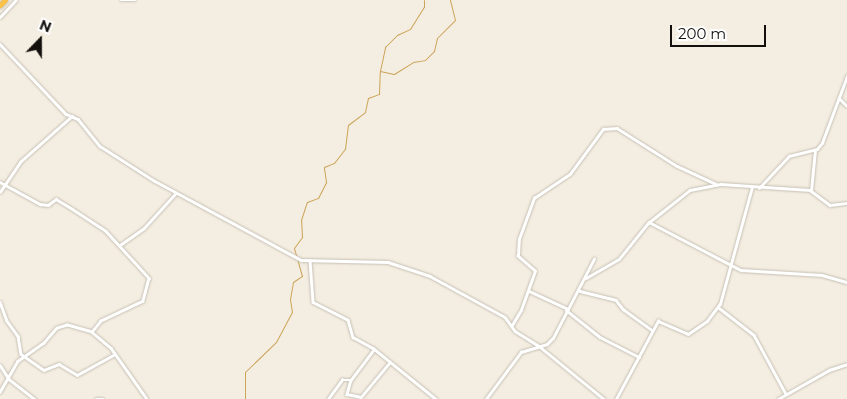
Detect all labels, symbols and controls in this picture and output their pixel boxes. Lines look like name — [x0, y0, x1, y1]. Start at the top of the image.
north arrow — [15, 15, 65, 65]
scale bar — [672, 15, 768, 47]
text: N — [37, 16, 54, 37]
text: 200 m — [678, 24, 726, 43]

